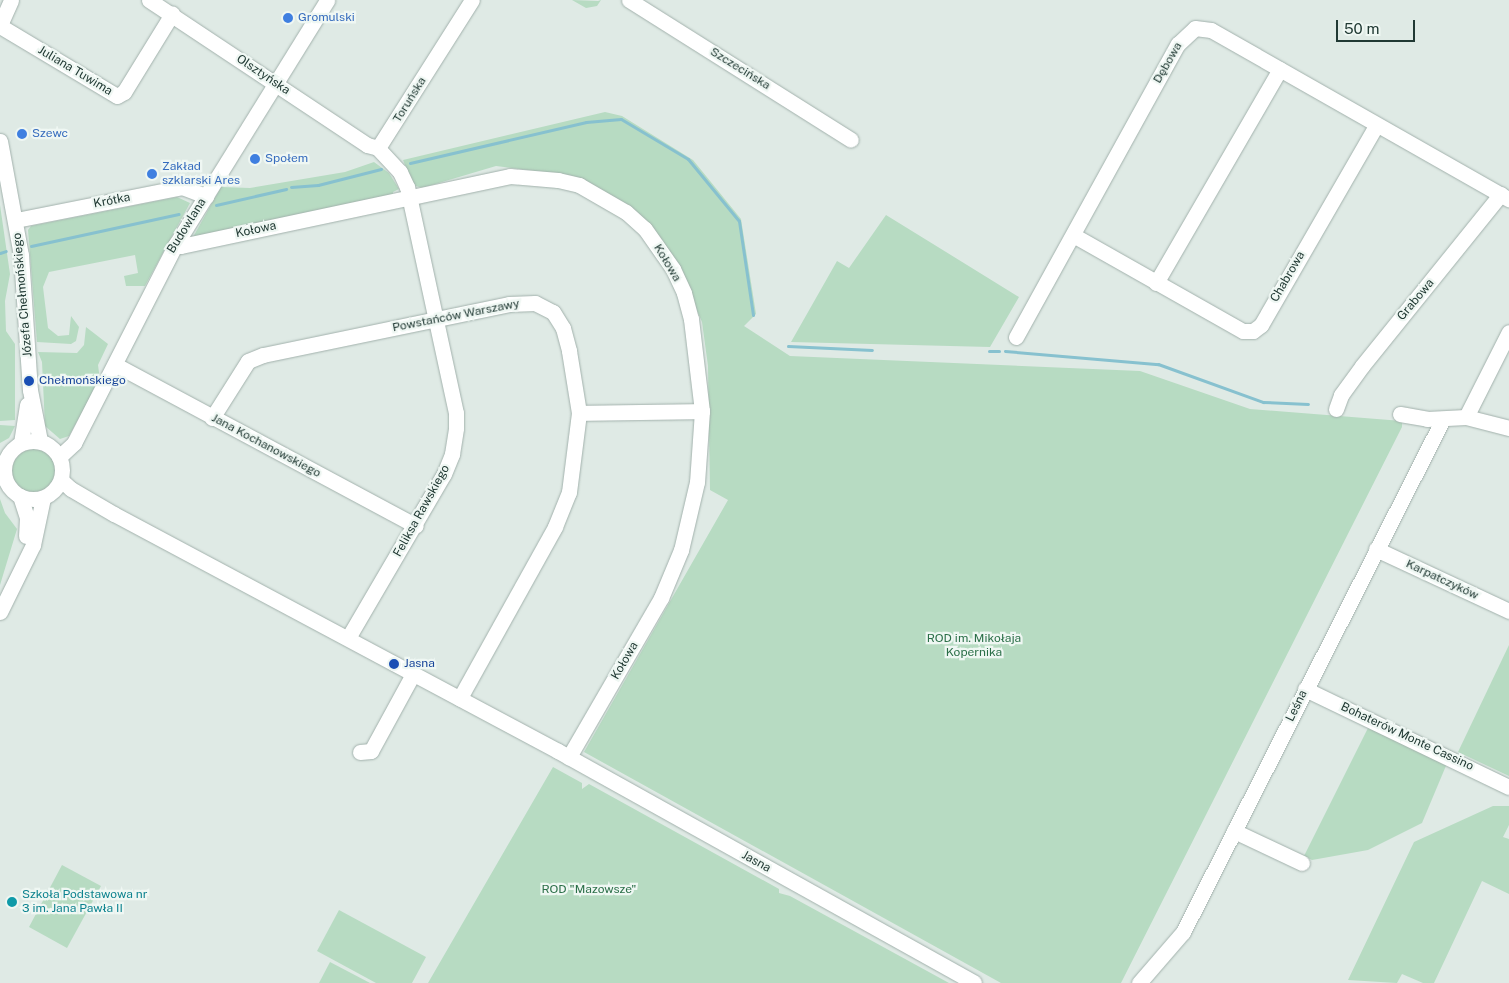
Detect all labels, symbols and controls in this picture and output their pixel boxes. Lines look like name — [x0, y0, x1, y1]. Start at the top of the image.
scale bar — [1339, 10, 1418, 42]
place label: Gromulski — [298, 11, 355, 25]
marker: Gromulski — [282, 12, 294, 24]
text: 50 m — [1344, 20, 1379, 37]
street label: Dębowa — [1151, 40, 1185, 86]
street label: Juliana Tuwima — [35, 43, 115, 99]
street label: Szczecińska — [707, 45, 773, 93]
street label: Olsztyńska — [234, 52, 292, 98]
street label: Toruńska — [390, 75, 430, 125]
place label: Szewc — [32, 127, 68, 141]
marker: Szewc — [16, 128, 28, 140]
place label: Społem — [265, 152, 308, 166]
marker: Społem — [249, 153, 261, 165]
place label: Zakład szklarski Ares — [162, 160, 240, 188]
marker: Zakład szklarski Ares — [146, 168, 158, 180]
street label: Krótka — [92, 190, 132, 212]
street label: Budowlana — [164, 196, 210, 256]
street label: Kołowa — [234, 219, 278, 241]
street label: Józefa Chełmońskiego — [10, 232, 36, 358]
street label: Kołowa — [650, 242, 684, 284]
street label: Chabrowa — [1268, 249, 1308, 305]
street label: Grabowa — [1395, 276, 1437, 324]
street label: Powstańców Warszawy — [391, 297, 521, 335]
place label: Chełmońskiego — [39, 374, 126, 388]
marker: Chełmońskiego — [23, 375, 35, 387]
street label: Jana Kochanowskiego — [209, 411, 323, 481]
street label: Feliksa Rawskiego — [391, 463, 453, 559]
street label: Karpatczyków — [1403, 557, 1481, 603]
park label: ROD im. Mikołaja Kopernika — [927, 632, 1021, 660]
street label: Kołowa — [608, 640, 642, 682]
place label: Jasna — [404, 657, 435, 671]
marker: Jasna — [388, 658, 400, 670]
street label: Leśna — [1283, 688, 1311, 724]
street label: Bohaterów Monte Cassino — [1338, 700, 1476, 774]
street label: Jasna — [739, 848, 773, 876]
park label: ROD "Mazowsze" — [542, 883, 636, 897]
place label: Szkoła Podstawowa nr 3 im. Jana Pawła II — [22, 888, 147, 916]
marker: Szkoła Podstawowa nr 3 im. Jana Pawła II — [6, 896, 18, 908]

